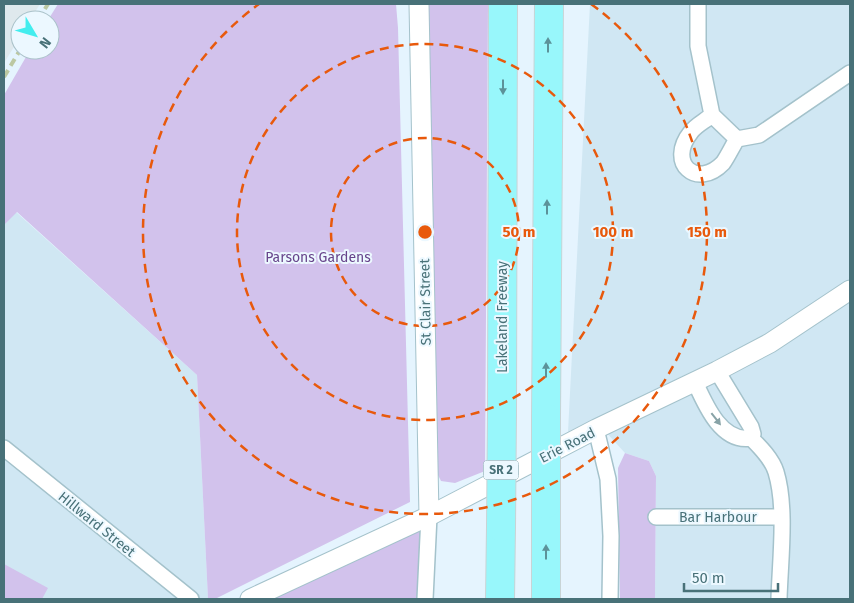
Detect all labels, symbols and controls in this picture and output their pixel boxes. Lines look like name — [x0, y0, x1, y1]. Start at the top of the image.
north arrow — [10, 10, 60, 60]
text: N — [35, 34, 54, 52]
one-way arrow — [544, 36, 552, 52]
one-way arrow — [499, 80, 507, 96]
one-way arrow — [543, 199, 551, 215]
centre of rings — [416, 223, 434, 241]
text: 50 m — [502, 223, 536, 241]
text: 100 m — [593, 223, 633, 241]
text: 150 m — [687, 223, 727, 241]
park label: Parsons Gardens — [265, 249, 371, 266]
street label: St Clair Street — [416, 258, 435, 346]
street label: Lakeland Freeway — [494, 261, 511, 373]
one-way arrow — [542, 361, 550, 377]
one-way arrow — [711, 412, 721, 426]
street label: Erie Road — [536, 424, 598, 467]
road number: SR 2 — [484, 460, 518, 480]
street label: Hillward Street — [55, 488, 139, 561]
street label: Bar Harbour — [679, 509, 758, 526]
one-way arrow — [542, 544, 550, 560]
scale bar — [684, 560, 778, 592]
text: 50 m — [692, 569, 725, 587]

